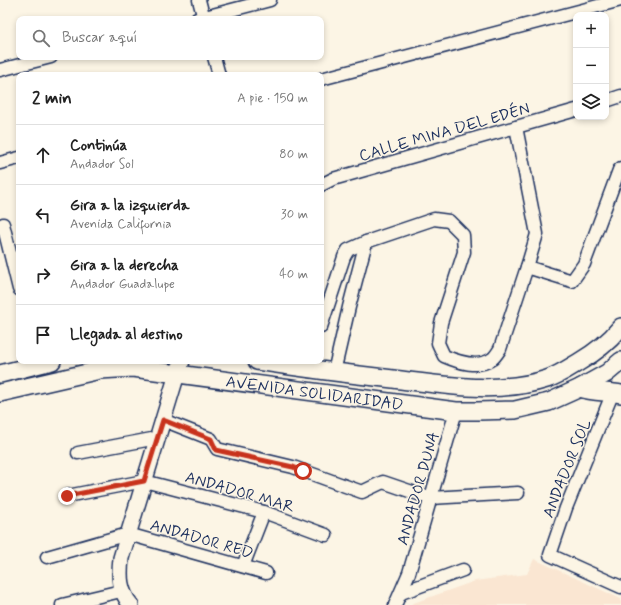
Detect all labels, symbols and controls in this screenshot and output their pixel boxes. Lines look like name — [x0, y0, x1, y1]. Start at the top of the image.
map controls — [573, 12, 609, 120]
button: + — [573, 12, 609, 48]
search box — [16, 16, 324, 60]
icon: search — [30, 27, 52, 49]
text: Buscar aquí — [62, 28, 137, 48]
button: − — [573, 48, 609, 84]
button: layers — [573, 84, 609, 120]
text: 2 min — [32, 87, 72, 109]
text: A pie · 150 m — [237, 90, 308, 107]
street label: CALLE MINA DEL EDÉN — [357, 98, 532, 167]
text: Continúa — [70, 136, 127, 156]
icon: ahead — [32, 144, 54, 166]
text: 80 m — [279, 146, 308, 163]
text: Andador Sol — [70, 156, 134, 173]
text: Gira a la izquierda — [70, 196, 189, 216]
icon: left — [32, 204, 54, 226]
text: 30 m — [281, 206, 308, 223]
text: Avenida California — [70, 216, 172, 233]
text: Gira a la derecha — [70, 256, 179, 276]
icon: right — [32, 264, 54, 286]
text: 40 m — [279, 266, 308, 283]
text: Andador Guadalupe — [70, 276, 175, 293]
icon: arrive — [32, 324, 54, 346]
text: Llegada al destino — [70, 325, 183, 345]
street label: AVENIDA SOLIDARIDAD — [225, 371, 405, 416]
street label: ANDADOR SOL — [538, 416, 597, 521]
street label: ANDADOR DUNA — [392, 429, 445, 548]
route start — [294, 462, 312, 480]
street label: ANDADOR MAR — [183, 467, 297, 518]
route end — [58, 487, 76, 505]
street label: ANDADOR RED — [148, 515, 256, 564]

